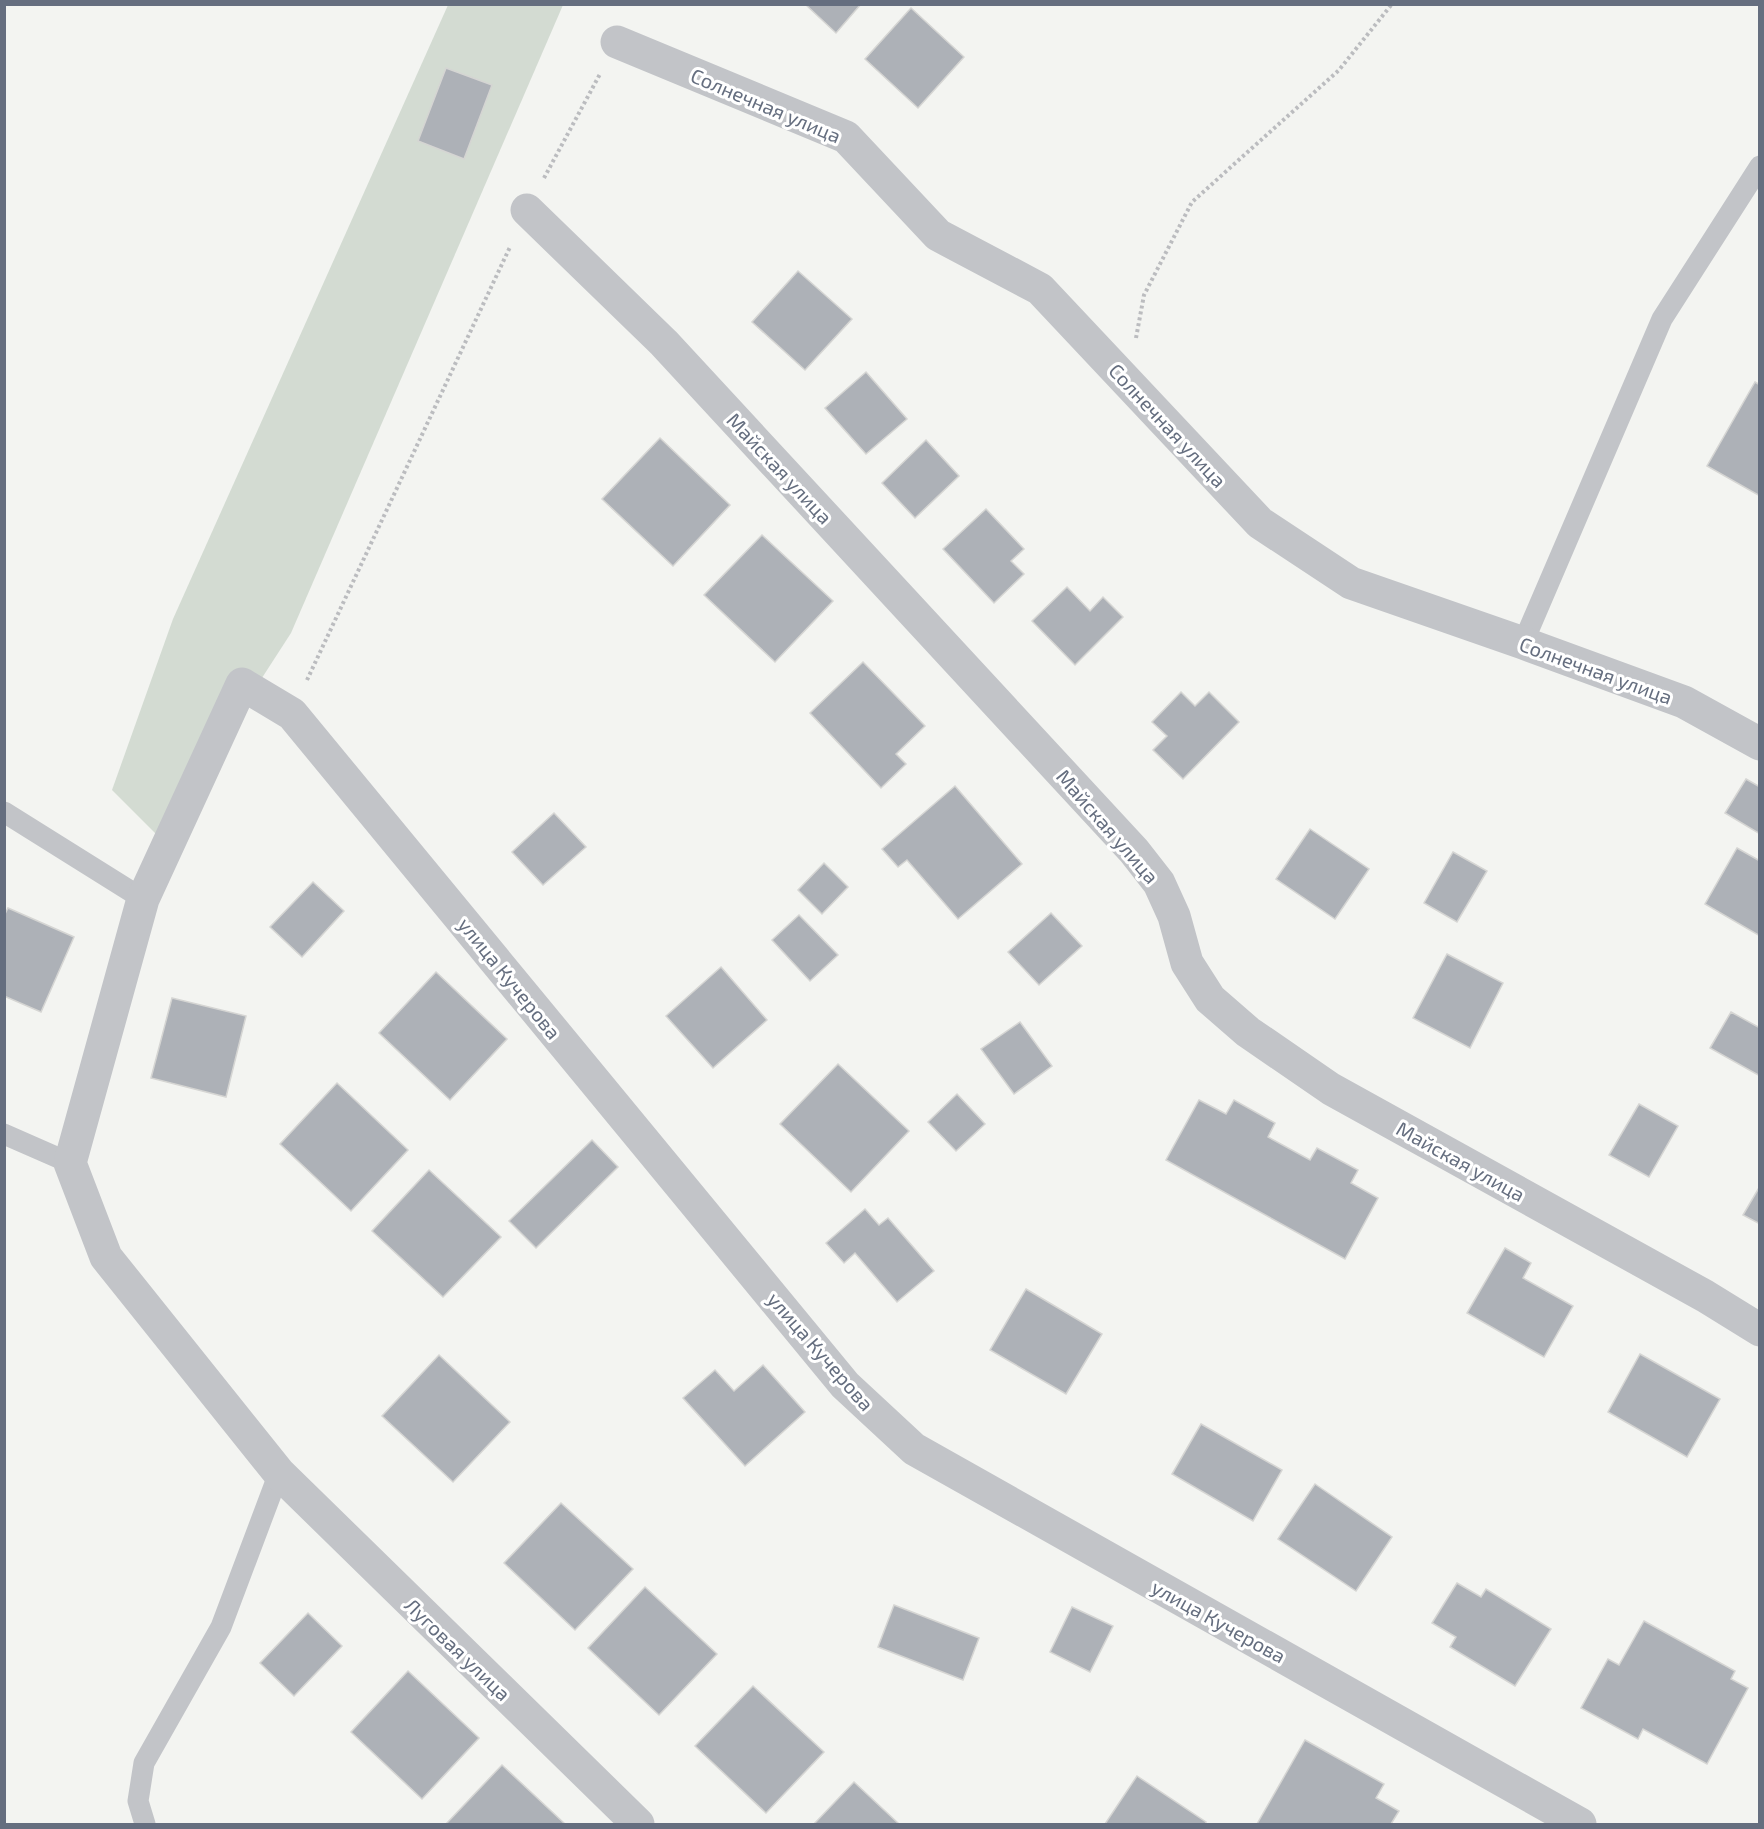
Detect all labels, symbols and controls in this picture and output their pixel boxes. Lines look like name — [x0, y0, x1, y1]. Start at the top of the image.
street label: Солнечная улица — [687, 63, 845, 148]
street label: Солнечная улица — [1104, 358, 1232, 493]
street label: Майская улица — [722, 407, 838, 529]
street label: Солнечная улица — [1516, 631, 1676, 710]
street label: Майская улица — [1051, 764, 1164, 889]
street label: улица Кучерова — [453, 912, 566, 1044]
street label: Майская улица — [1392, 1116, 1529, 1207]
street label: улица Кучерова — [762, 1287, 879, 1416]
street label: улица Кучерова — [1147, 1574, 1290, 1669]
street label: Луговая улица — [400, 1593, 516, 1706]

